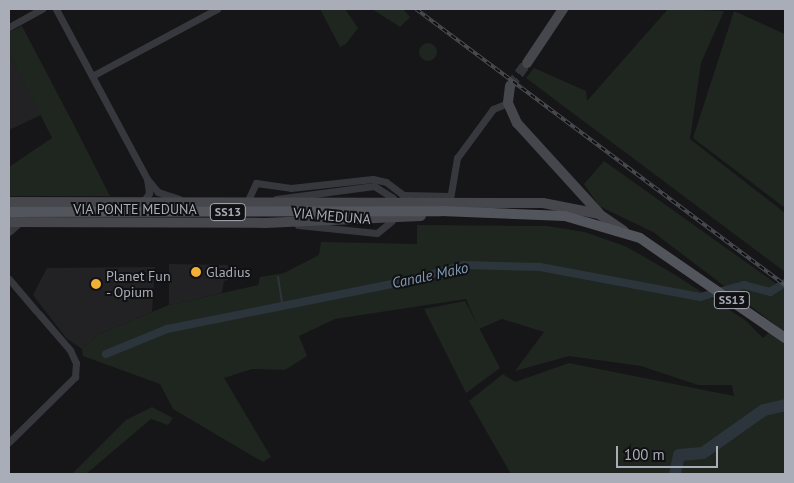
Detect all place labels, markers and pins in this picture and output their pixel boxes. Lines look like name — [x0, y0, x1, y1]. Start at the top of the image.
place label: Gladius — [206, 264, 250, 280]
marker: Gladius — [190, 266, 202, 278]
place label: Planet Fun - Opium — [106, 268, 171, 300]
marker: Planet Fun - Opium — [90, 278, 102, 290]

